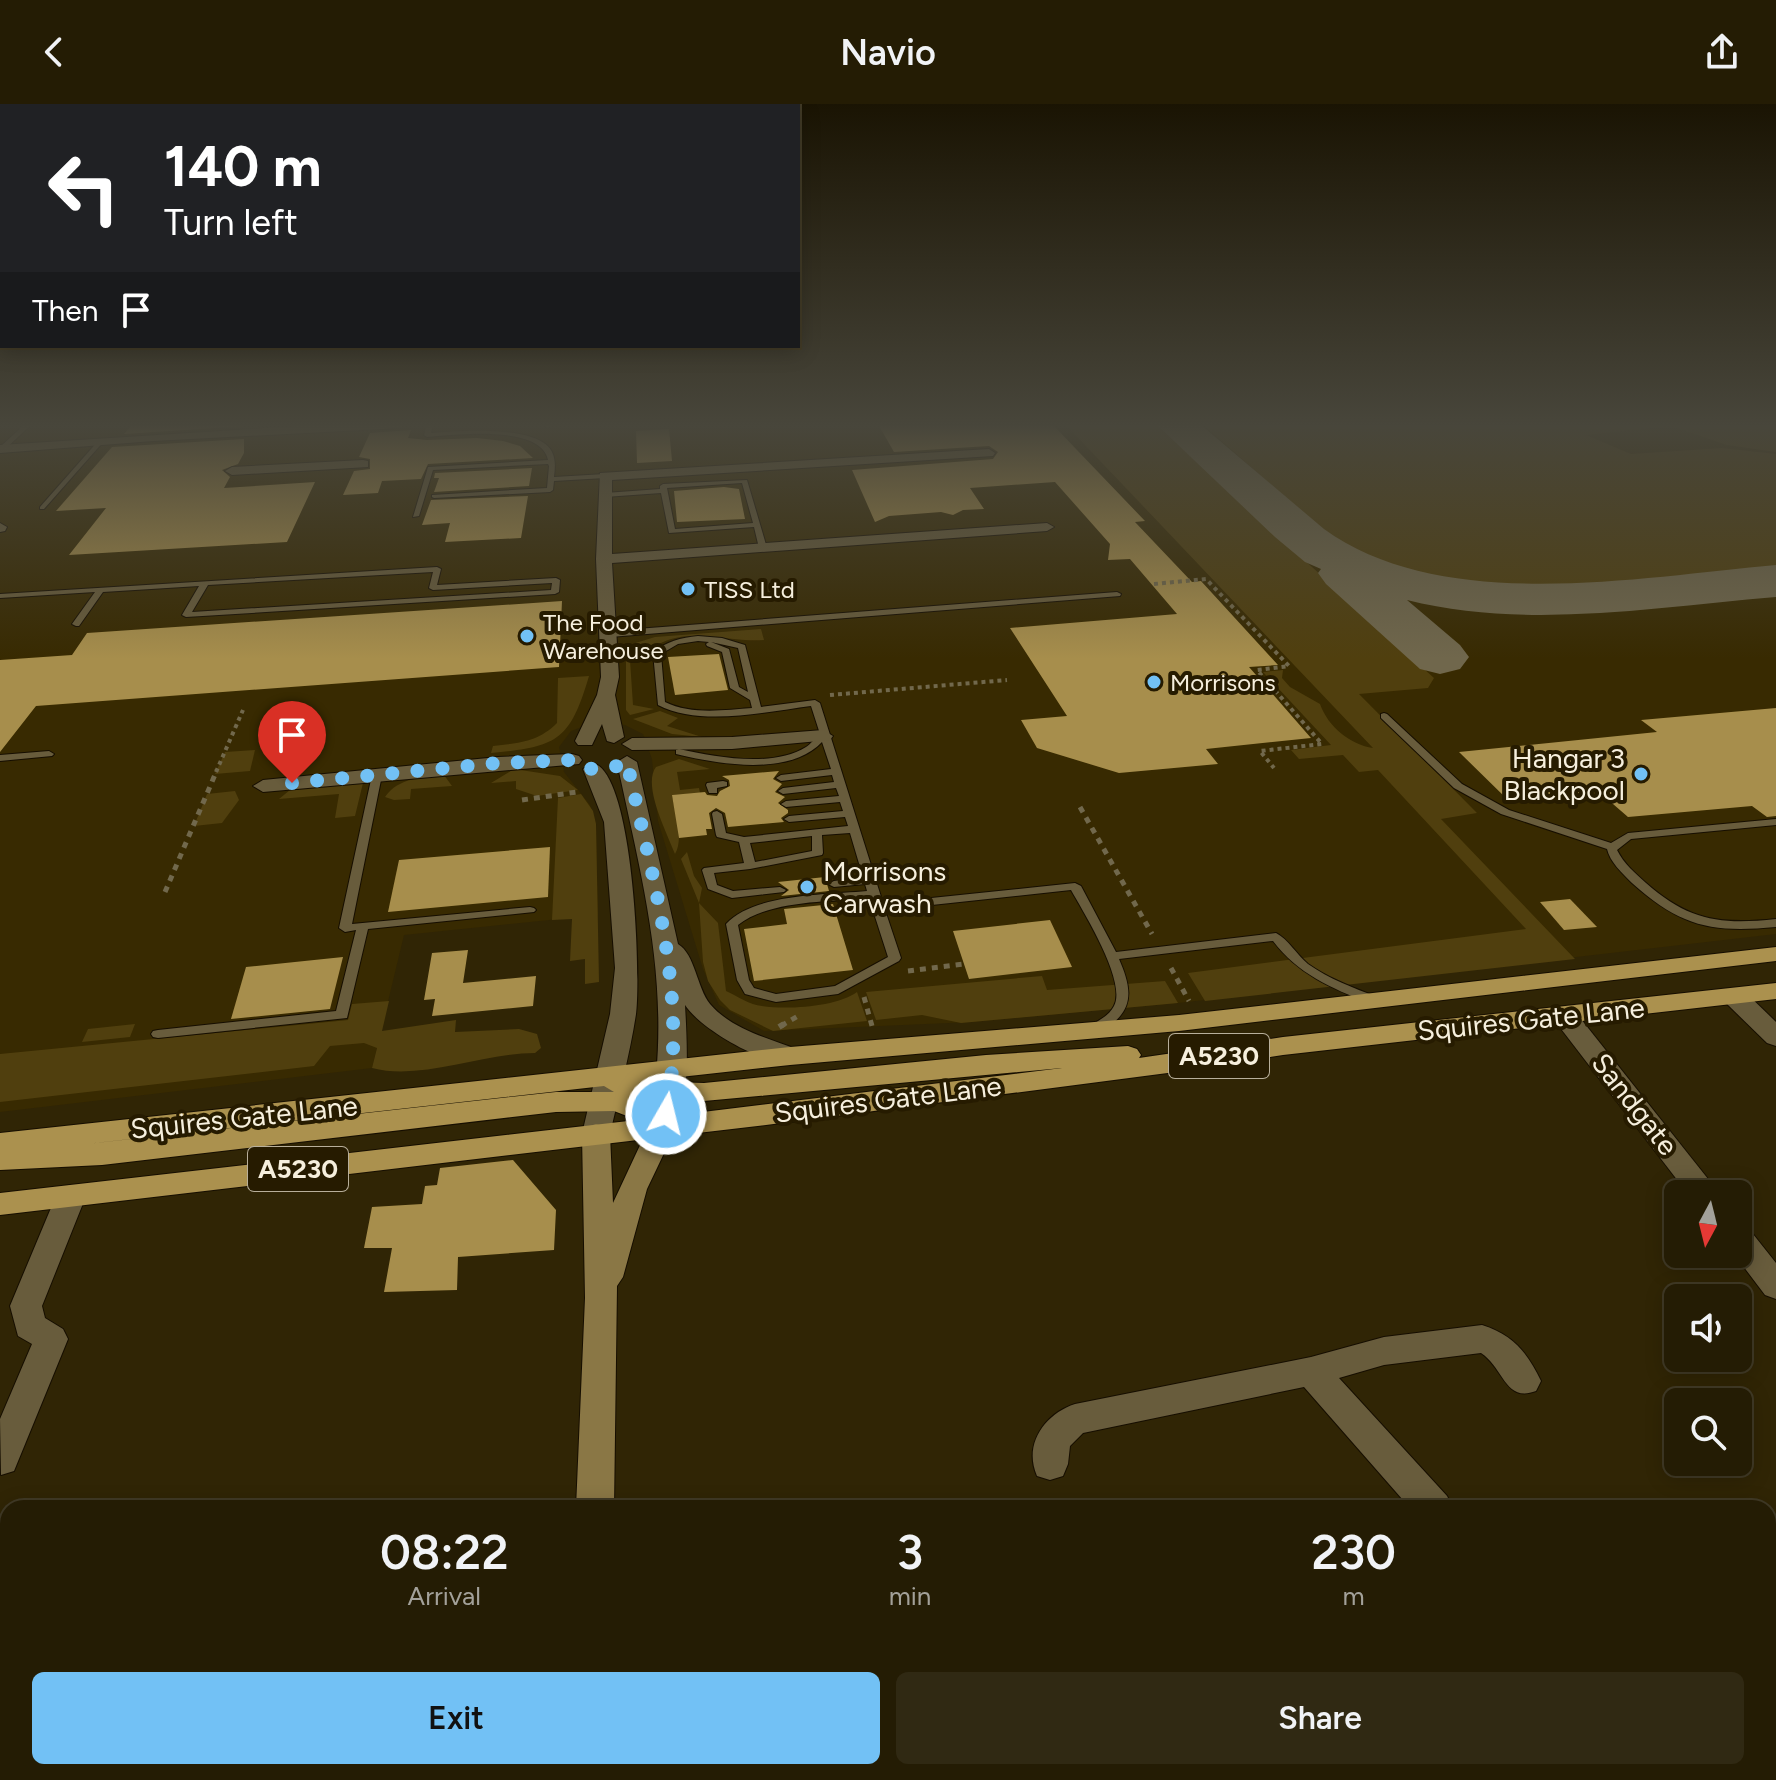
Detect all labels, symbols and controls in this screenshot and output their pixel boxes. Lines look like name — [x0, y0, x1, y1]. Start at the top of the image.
icon: back — [32, 30, 76, 74]
icon: share — [1700, 30, 1744, 74]
text: Navio — [840, 31, 936, 74]
text: 140 m — [164, 133, 322, 200]
icon: left — [32, 136, 136, 240]
text: Turn left — [164, 201, 298, 244]
icon: arrive — [114, 288, 158, 332]
text: Then — [32, 292, 98, 329]
place label: TISS Ltd — [704, 575, 795, 604]
marker: TISS Ltd — [679, 580, 697, 598]
place label: The Food Warehouse — [543, 608, 664, 665]
marker: The Food Warehouse — [518, 627, 536, 645]
place label: Morrisons — [1170, 668, 1276, 697]
marker: Morrisons — [1145, 673, 1163, 691]
pin — [258, 701, 326, 783]
icon: arrive — [270, 713, 314, 757]
place label: Hangar 3 Blackpool — [1504, 741, 1625, 807]
marker: Hangar 3 Blackpool — [1632, 765, 1650, 783]
place label: Morrisons Carwash — [823, 854, 946, 920]
marker: Morrisons Carwash — [798, 878, 816, 896]
street label: Squires Gate Lane — [1416, 990, 1646, 1048]
road number: A5230 — [1169, 1034, 1269, 1078]
street label: Sandgate — [1585, 1046, 1685, 1162]
street label: Squires Gate Lane — [773, 1068, 1003, 1130]
position arrow — [624, 1072, 708, 1156]
street label: Squires Gate Lane — [129, 1088, 359, 1146]
road number: A5230 — [248, 1147, 348, 1191]
north arrow — [1664, 1180, 1752, 1268]
map controls — [1664, 1180, 1752, 1476]
button: sound — [1664, 1284, 1752, 1372]
button: search — [1664, 1388, 1752, 1476]
text: 08:22 — [380, 1523, 509, 1581]
text: 3 — [897, 1523, 923, 1581]
text: 230 — [1311, 1523, 1396, 1581]
text: Arrival — [408, 1580, 481, 1612]
text: min — [889, 1580, 931, 1612]
text: m — [1343, 1580, 1365, 1612]
button: Exit — [32, 1672, 880, 1764]
button: Share — [896, 1672, 1744, 1764]

